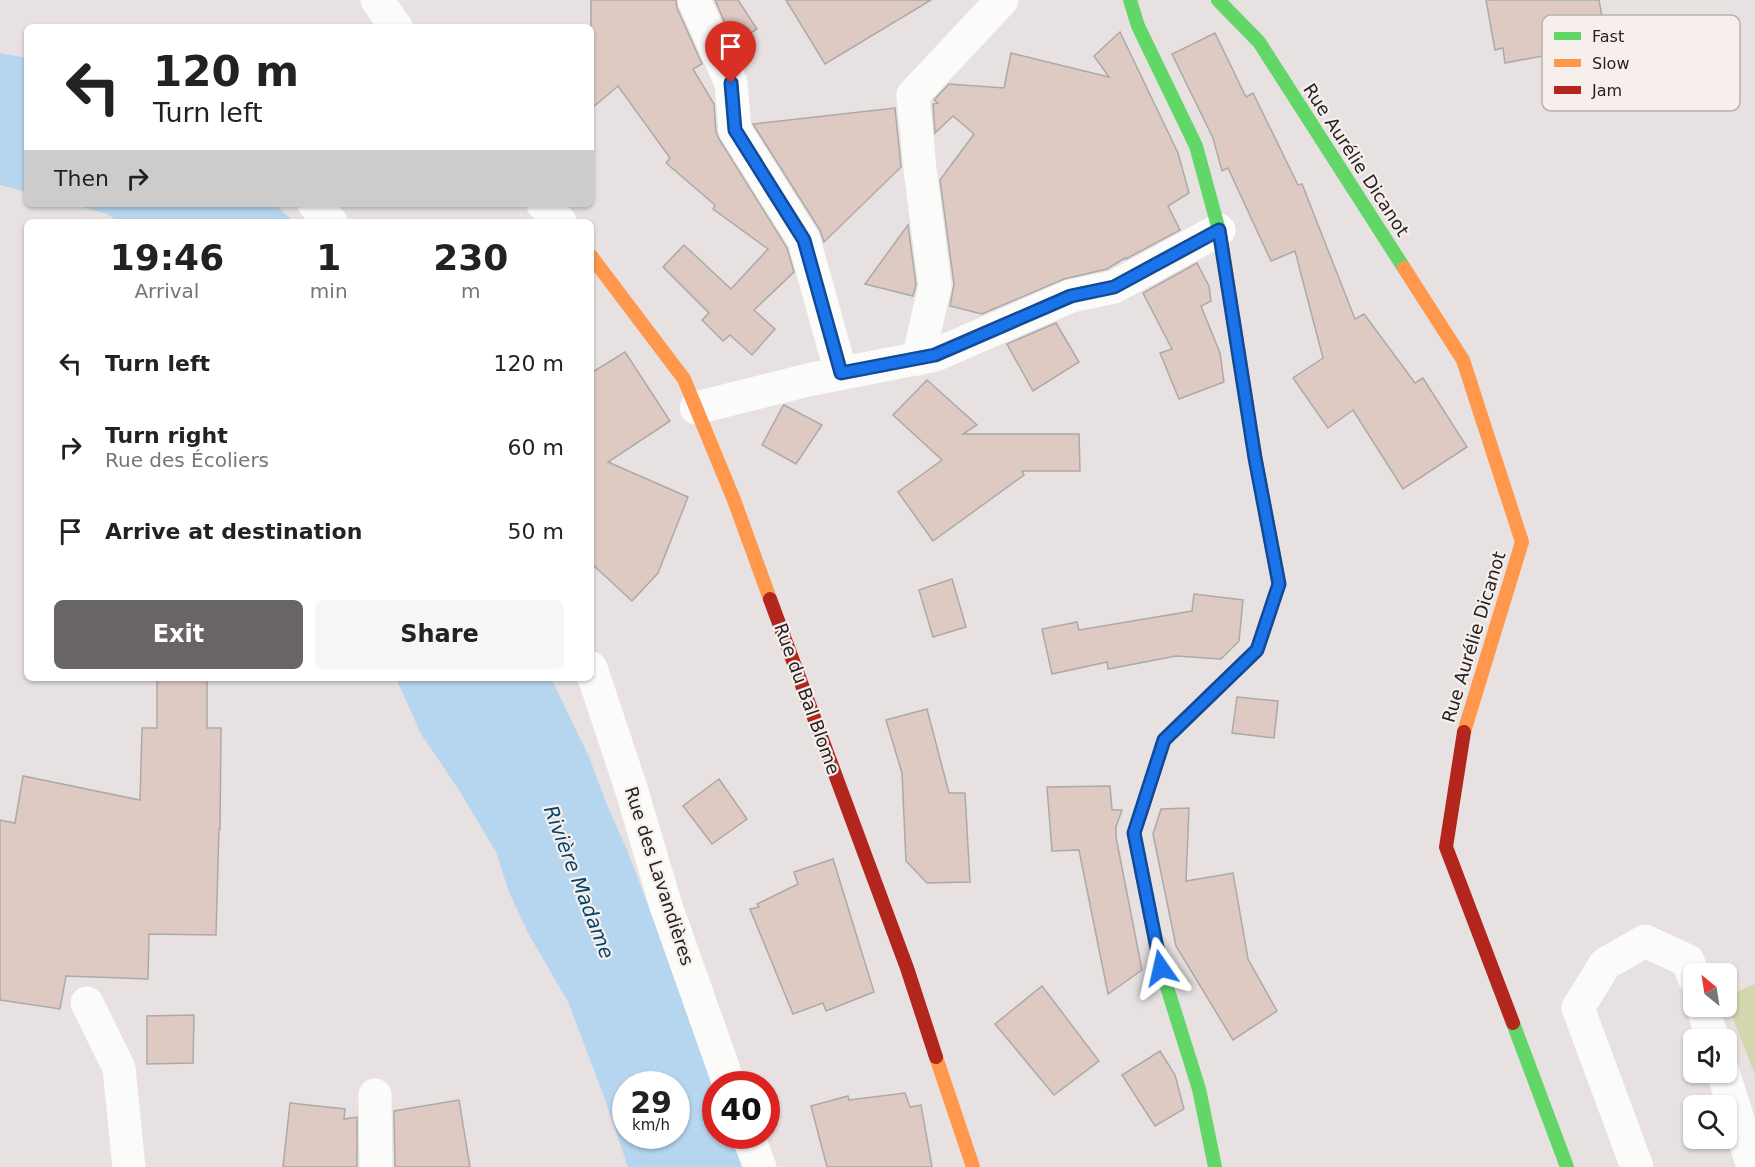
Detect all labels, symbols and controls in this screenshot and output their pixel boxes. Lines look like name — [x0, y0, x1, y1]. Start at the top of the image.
legend — [1542, 15, 1740, 111]
pin — [705, 21, 756, 83]
text: Fast — [1592, 27, 1624, 46]
icon: arrive — [714, 30, 747, 63]
text: 120 m — [153, 47, 299, 96]
icon: left — [54, 48, 132, 126]
text: Slow — [1592, 54, 1629, 73]
street label: Rue Aurélie Dicanot — [1299, 79, 1414, 240]
text: Jam — [1591, 81, 1622, 100]
text: Turn left — [153, 97, 263, 128]
icon: right — [121, 162, 154, 195]
text: Then — [54, 166, 109, 191]
text: 19:46 — [110, 237, 224, 278]
text: 1 — [316, 237, 341, 278]
text: 230 — [433, 237, 508, 278]
text: Arrival — [134, 279, 199, 303]
text: min — [310, 279, 348, 303]
text: m — [461, 279, 481, 303]
icon: left — [54, 347, 87, 380]
text: Turn left — [105, 351, 210, 376]
text: 120 m — [494, 351, 564, 376]
text: Turn right — [105, 423, 228, 448]
icon: right — [54, 431, 87, 464]
text: 60 m — [508, 435, 564, 460]
text: Rue des Écoliers — [105, 448, 269, 472]
icon: arrive — [54, 515, 87, 548]
text: Arrive at destination — [105, 519, 362, 544]
text: 50 m — [508, 519, 564, 544]
street label: Rue Aurélie Dicanot — [1437, 549, 1510, 725]
button: Exit — [54, 600, 303, 669]
button: Share — [315, 600, 564, 669]
street label: Rue du Bal Blome — [770, 620, 845, 777]
street label: Rue des Lavandières — [621, 784, 698, 968]
water label: Rivière Madame — [539, 802, 619, 962]
position arrow — [1129, 936, 1193, 1000]
north arrow — [1683, 963, 1737, 1017]
map controls — [1683, 963, 1737, 1149]
button: sound — [1683, 1029, 1737, 1083]
speed limit sign: 40 — [702, 1071, 780, 1149]
text: 29 — [630, 1085, 672, 1120]
button: search — [1683, 1095, 1737, 1149]
text: km/h — [632, 1116, 670, 1134]

